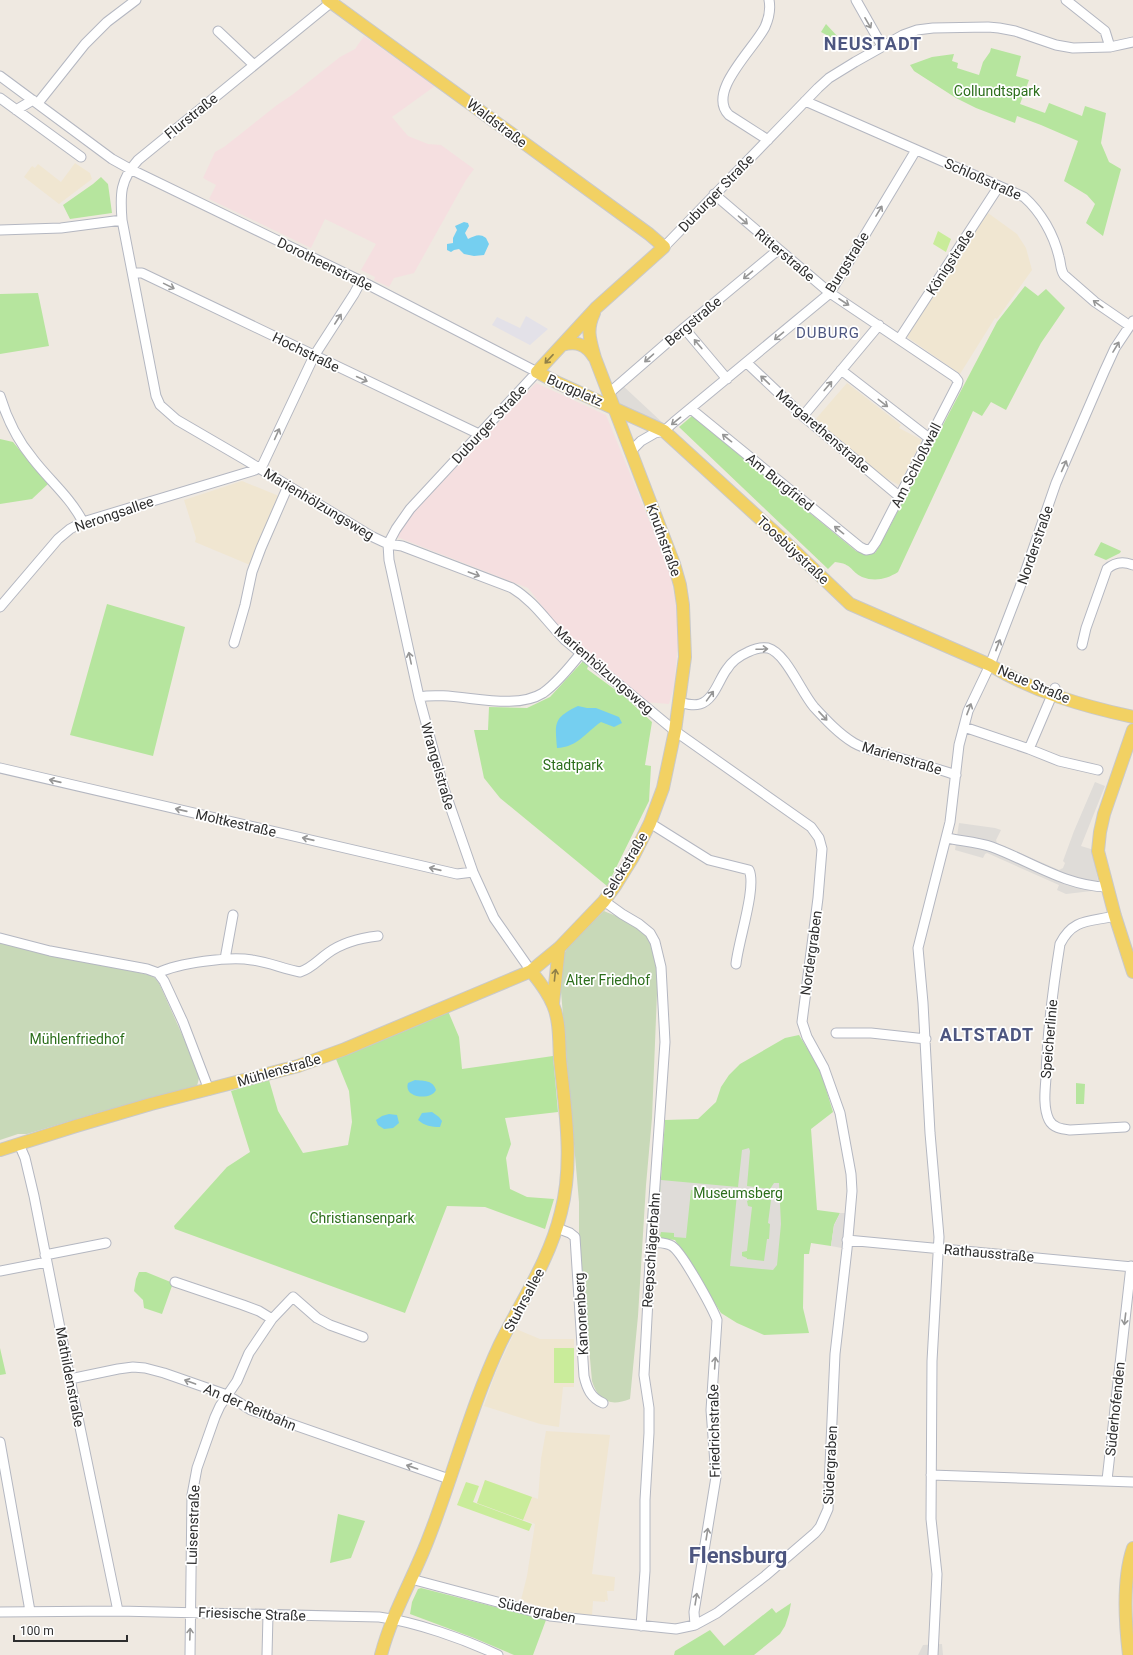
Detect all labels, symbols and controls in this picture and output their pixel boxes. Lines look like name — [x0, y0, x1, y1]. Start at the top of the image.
one-way arrow — [865, 17, 873, 29]
district label: NEUSTADT — [824, 33, 922, 54]
park label: Collundtspark — [954, 83, 1041, 99]
street label: Flurstraße — [161, 90, 221, 142]
street label: Waldstraße — [464, 95, 530, 151]
street label: Duburger Straße — [675, 151, 757, 235]
street label: Schloßstraße — [942, 155, 1024, 203]
one-way arrow — [875, 205, 883, 217]
one-way arrow — [738, 215, 748, 224]
street label: Ritterstraße — [752, 225, 818, 285]
street label: Königstraße — [923, 226, 977, 298]
street label: Burgstraße — [822, 229, 872, 295]
street label: Dorotheenstraße — [275, 234, 375, 294]
one-way arrow — [743, 270, 754, 279]
one-way arrow — [163, 283, 175, 290]
street label: Bergstraße — [662, 293, 724, 349]
one-way arrow — [838, 298, 849, 306]
one-way arrow — [1093, 300, 1104, 308]
one-way arrow — [334, 314, 342, 325]
district label: DUBURG — [796, 324, 860, 342]
street label: Hochstraße — [270, 329, 342, 375]
one-way arrow — [774, 331, 784, 340]
one-way arrow — [694, 339, 703, 350]
one-way arrow — [1113, 341, 1121, 353]
one-way arrow — [544, 354, 554, 364]
one-way arrow — [643, 354, 654, 363]
street label: Burgplatz — [545, 371, 605, 409]
one-way arrow — [760, 375, 770, 385]
one-way arrow — [356, 376, 368, 383]
one-way arrow — [824, 380, 833, 391]
street label: Duburger Straße — [449, 381, 529, 467]
street label: Margarethenstraße — [773, 386, 873, 476]
one-way arrow — [878, 398, 889, 407]
one-way arrow — [670, 417, 681, 426]
street label: Am Schloßwall — [888, 420, 944, 510]
one-way arrow — [274, 428, 281, 440]
one-way arrow — [722, 434, 733, 443]
street label: Am Burgfried — [743, 450, 817, 514]
one-way arrow — [1061, 460, 1068, 472]
street label: Marienhölzungsweg — [261, 465, 377, 543]
street label: Nerongsallee — [73, 493, 155, 535]
street label: Knuthstraße — [643, 502, 685, 578]
street label: Norderstraße — [1014, 503, 1056, 587]
street label: Toosbüystraße — [754, 513, 832, 587]
one-way arrow — [833, 525, 844, 534]
one-way arrow — [468, 571, 480, 579]
street label: Marienhölzungsweg — [551, 623, 657, 717]
one-way arrow — [994, 639, 1002, 651]
one-way arrow — [755, 645, 768, 652]
one-way arrow — [406, 652, 414, 665]
street label: Neue Straße — [996, 662, 1072, 706]
one-way arrow — [706, 691, 714, 702]
one-way arrow — [966, 704, 974, 716]
one-way arrow — [818, 711, 828, 721]
street label: Wrangelstraße — [418, 720, 458, 812]
street label: Marienstraße — [860, 738, 944, 778]
park label: Stadtpark — [543, 757, 604, 773]
one-way arrow — [48, 776, 61, 784]
one-way arrow — [175, 805, 188, 813]
street label: Moltkestraße — [194, 806, 278, 840]
street label: Selckstraße — [599, 829, 651, 901]
one-way arrow — [302, 835, 315, 843]
one-way arrow — [428, 865, 441, 873]
street label: Nordergraben — [797, 910, 825, 996]
one-way arrow — [552, 969, 559, 982]
park label: Alter Friedhof — [566, 972, 650, 988]
street label: Speicherlinie — [1038, 999, 1060, 1079]
district label: ALTSTADT — [940, 1024, 1034, 1045]
park label: Mühlenfriedhof — [29, 1031, 125, 1047]
street label: Mühlenstraße — [236, 1050, 322, 1090]
park label: Museumsberg — [693, 1185, 783, 1201]
street label: Reepschlägerbahn — [639, 1192, 663, 1308]
park label: Christiansenpark — [309, 1210, 416, 1226]
street label: Rathausstraße — [943, 1241, 1035, 1265]
street label: Stuhrsallee — [501, 1266, 547, 1334]
street label: Kanonenberg — [571, 1272, 591, 1356]
one-way arrow — [1121, 1312, 1129, 1325]
street label: Mathildenstraße — [52, 1326, 88, 1428]
one-way arrow — [711, 1357, 718, 1370]
street label: Süderhofenden — [1102, 1361, 1128, 1457]
one-way arrow — [184, 1378, 196, 1386]
street label: An der Reitbahn — [201, 1380, 299, 1434]
street label: Friedrichstraße — [705, 1384, 723, 1478]
street label: Südergraben — [820, 1425, 840, 1505]
one-way arrow — [407, 1462, 419, 1470]
street label: Luisenstraße — [184, 1485, 202, 1565]
one-way arrow — [703, 1528, 711, 1541]
district label: Flensburg — [689, 1543, 787, 1568]
one-way arrow — [692, 1592, 700, 1605]
street label: Südergraben — [497, 1594, 577, 1626]
street label: Friesische Straße — [198, 1604, 306, 1624]
scale bar — [14, 1617, 127, 1643]
text: 100 m — [20, 1624, 54, 1638]
one-way arrow — [187, 1628, 194, 1641]

